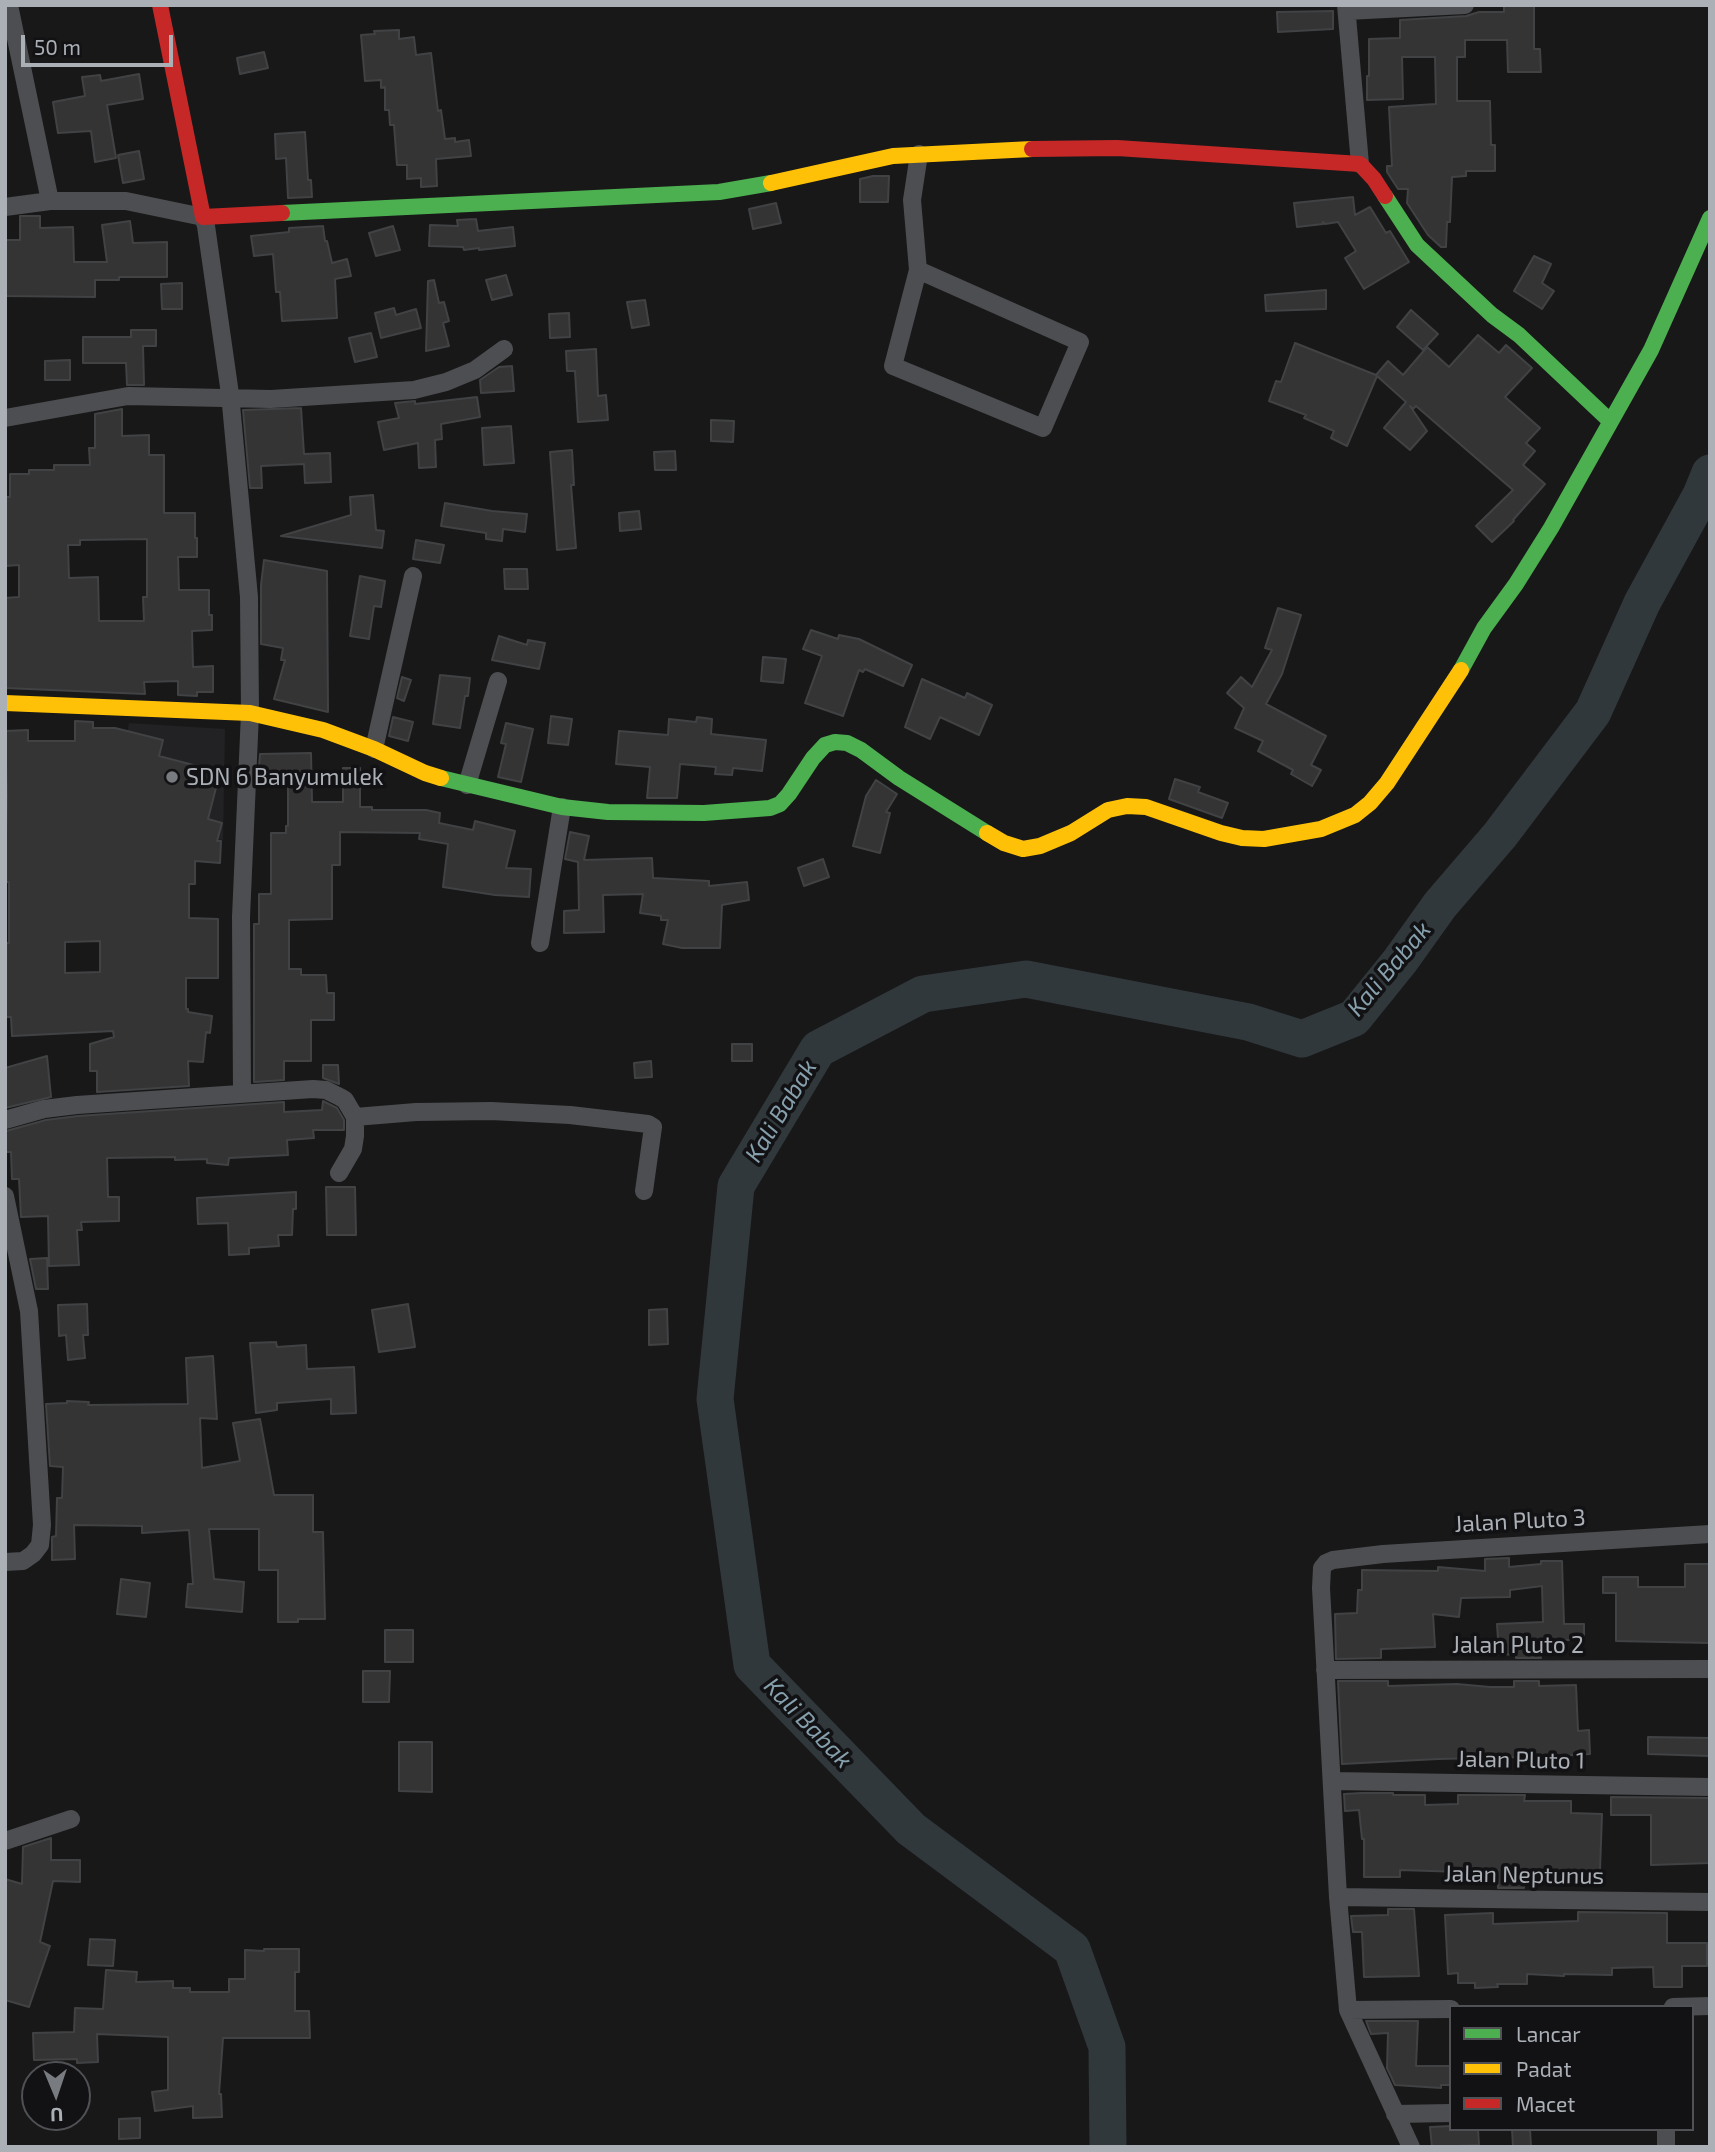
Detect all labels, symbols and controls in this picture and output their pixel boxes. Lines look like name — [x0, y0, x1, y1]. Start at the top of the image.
scale bar — [24, 21, 177, 65]
text: 50 m — [34, 34, 81, 59]
place label: SDN 6 Banyumulek — [186, 763, 383, 791]
marker: SDN 6 Banyumulek — [164, 769, 180, 785]
water label: Kali Babak — [1341, 916, 1437, 1022]
water label: Kali Babak — [739, 1055, 823, 1167]
street label: Jalan Pluto 3 — [1454, 1504, 1586, 1538]
street label: Jalan Pluto 2 — [1452, 1631, 1584, 1659]
water label: Kali Babak — [758, 1672, 858, 1774]
street label: Jalan Pluto 1 — [1457, 1745, 1585, 1775]
street label: Jalan Neptunus — [1444, 1860, 1604, 1890]
legend — [1449, 2005, 1694, 2131]
text: Lancar — [1516, 2021, 1581, 2046]
text: Padat — [1516, 2056, 1571, 2081]
north arrow — [21, 2061, 91, 2131]
text: Macet — [1516, 2091, 1575, 2116]
text: U — [50, 2104, 64, 2127]

